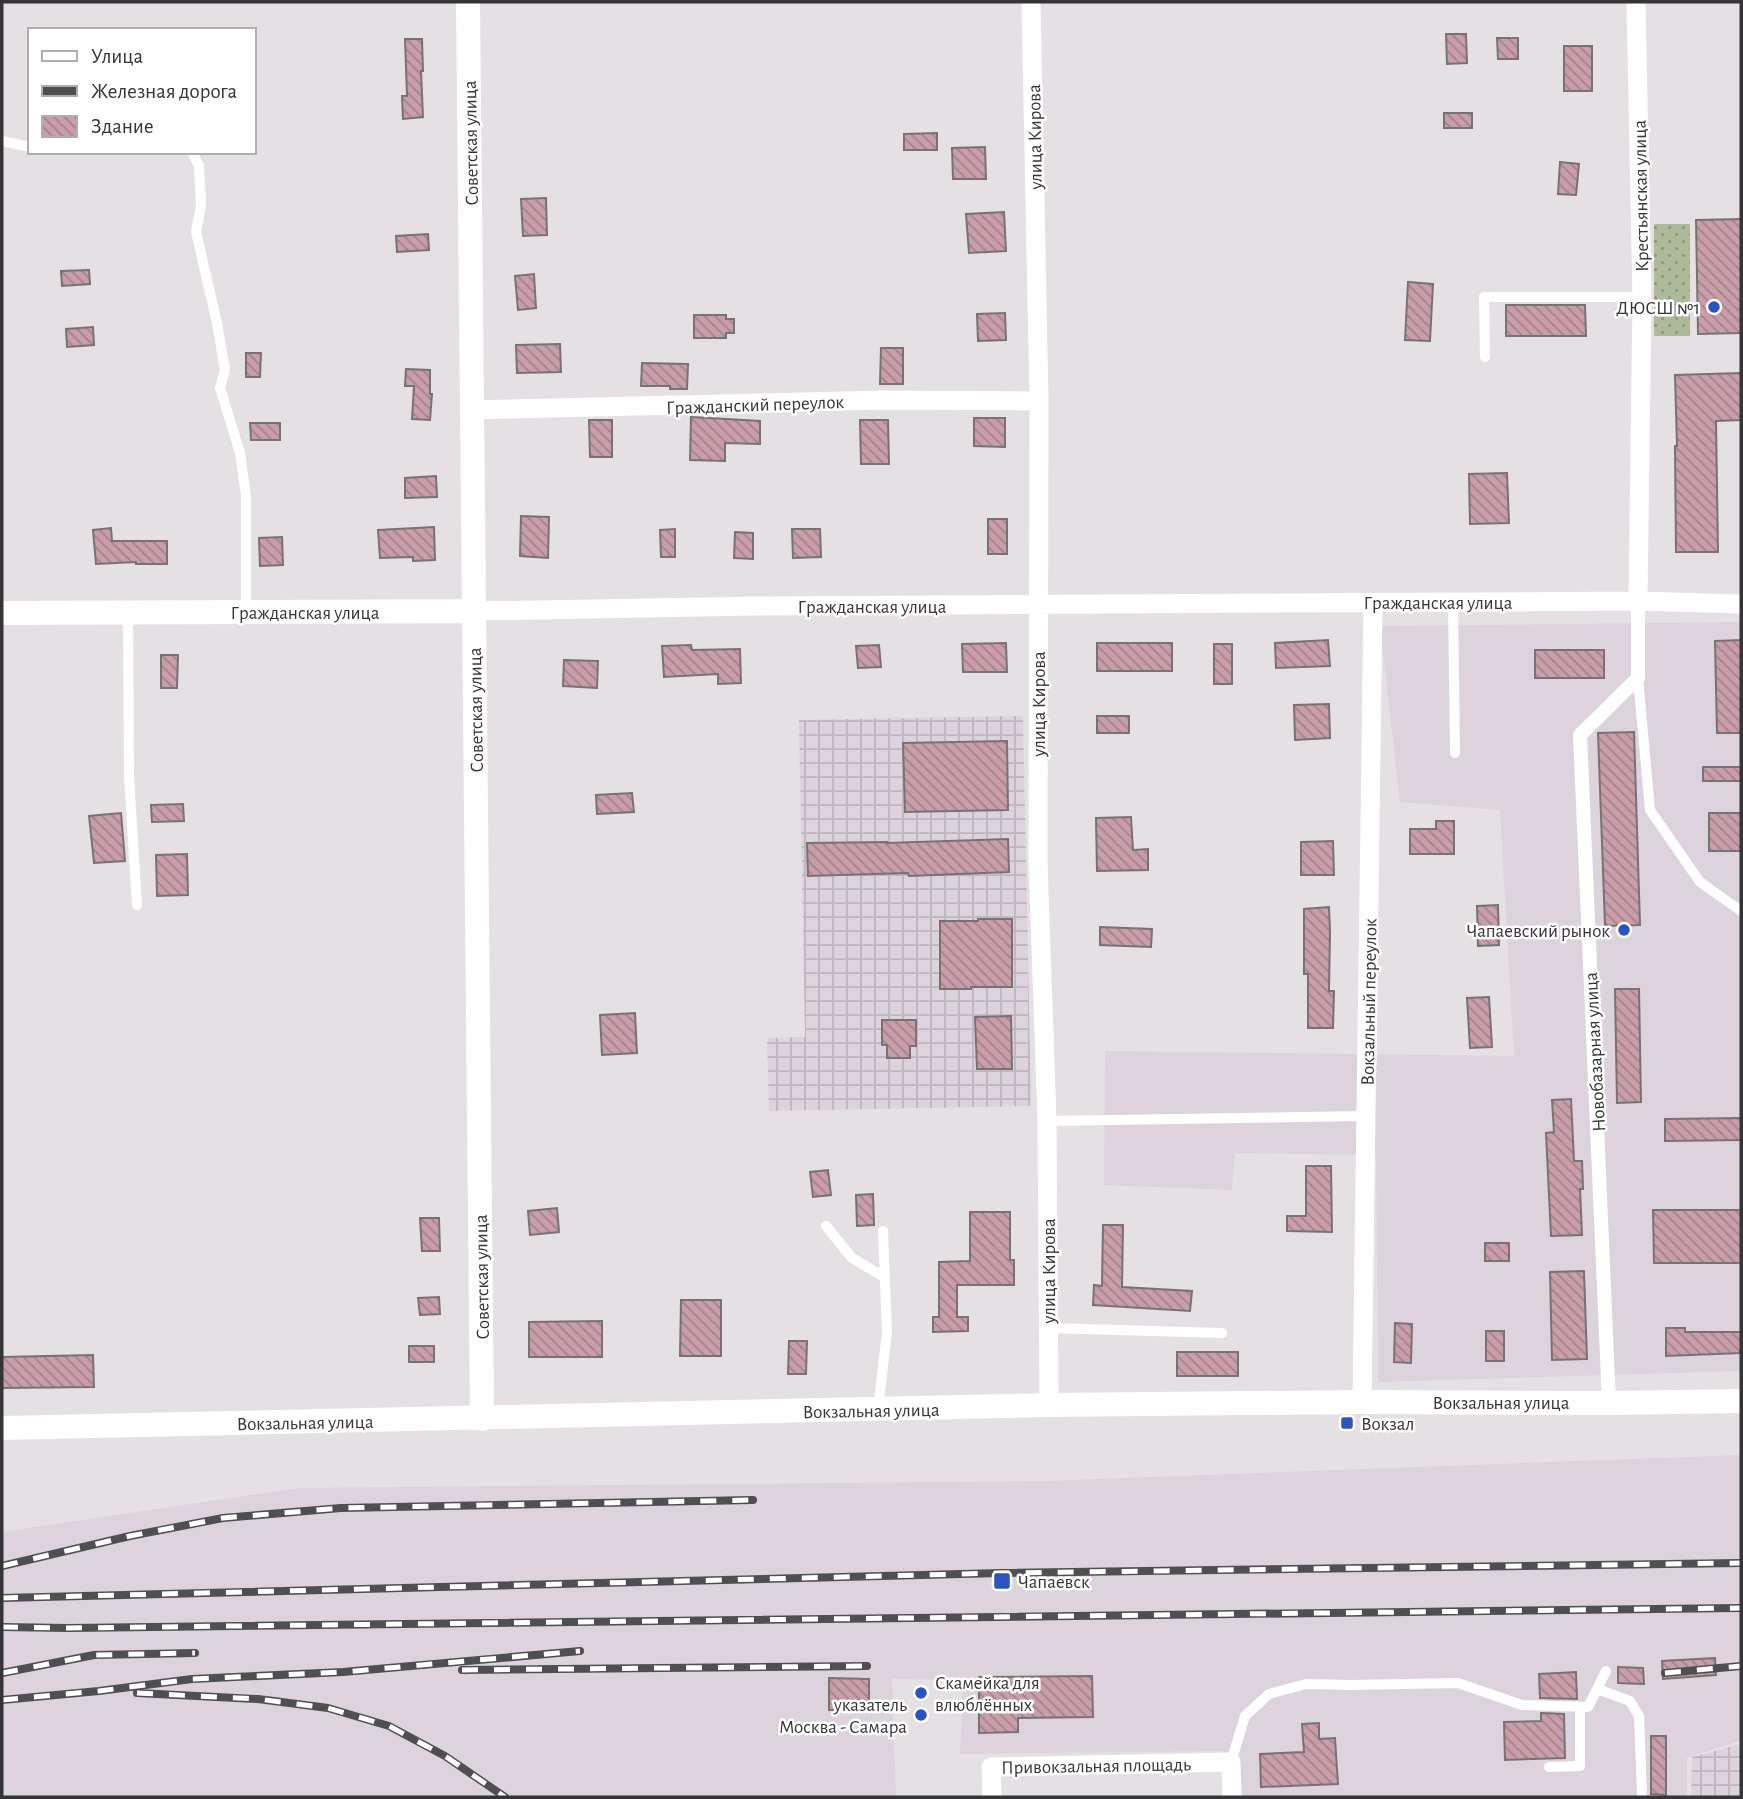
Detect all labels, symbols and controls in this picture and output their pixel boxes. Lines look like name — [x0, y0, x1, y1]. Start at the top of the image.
legend — [28, 28, 256, 154]
text: Улица — [91, 46, 144, 67]
street label: Советская улица — [461, 80, 482, 206]
text: Железная дорога — [91, 81, 238, 102]
street label: улица Кирова — [1025, 84, 1046, 191]
text: Здание — [91, 116, 154, 137]
street label: Крестьянская улица — [1631, 120, 1652, 272]
place label: ДЮСШ №1 — [1616, 299, 1700, 318]
marker: ДЮСШ №1 — [1706, 299, 1722, 315]
street label: Гражданский переулок — [666, 393, 845, 418]
street label: Гражданская улица — [1364, 594, 1513, 613]
street label: Гражданская улица — [798, 598, 947, 617]
street label: Гражданская улица — [231, 604, 380, 623]
street label: Советская улица — [466, 647, 487, 773]
street label: улица Кирова — [1030, 651, 1049, 758]
street label: Вокзальный переулок — [1359, 918, 1380, 1086]
place label: Чапаевский рынок — [1466, 922, 1610, 941]
marker: Чапаевский рынок — [1616, 922, 1632, 938]
street label: Новобазарная улица — [1582, 971, 1609, 1132]
street label: Советская улица — [472, 1214, 493, 1340]
street label: улица Кирова — [1040, 1218, 1059, 1325]
street label: Вокзальная улица — [1433, 1394, 1570, 1413]
street label: Вокзальная улица — [802, 1401, 940, 1422]
street label: Вокзальная улица — [236, 1413, 374, 1434]
marker: Вокзал — [1339, 1415, 1355, 1431]
place label: Вокзал — [1361, 1415, 1414, 1434]
marker: Чапаевск — [992, 1571, 1012, 1591]
place label: Чапаевск — [1018, 1573, 1090, 1592]
place label: Скамейка для влюблённых — [935, 1674, 1040, 1715]
marker: Скамейка для влюблённых — [913, 1685, 929, 1701]
place label: указатель Москва - Самара — [779, 1696, 907, 1737]
marker: указатель Москва - Самара — [913, 1707, 929, 1723]
street label: Привокзальная площадь — [1001, 1755, 1191, 1778]

